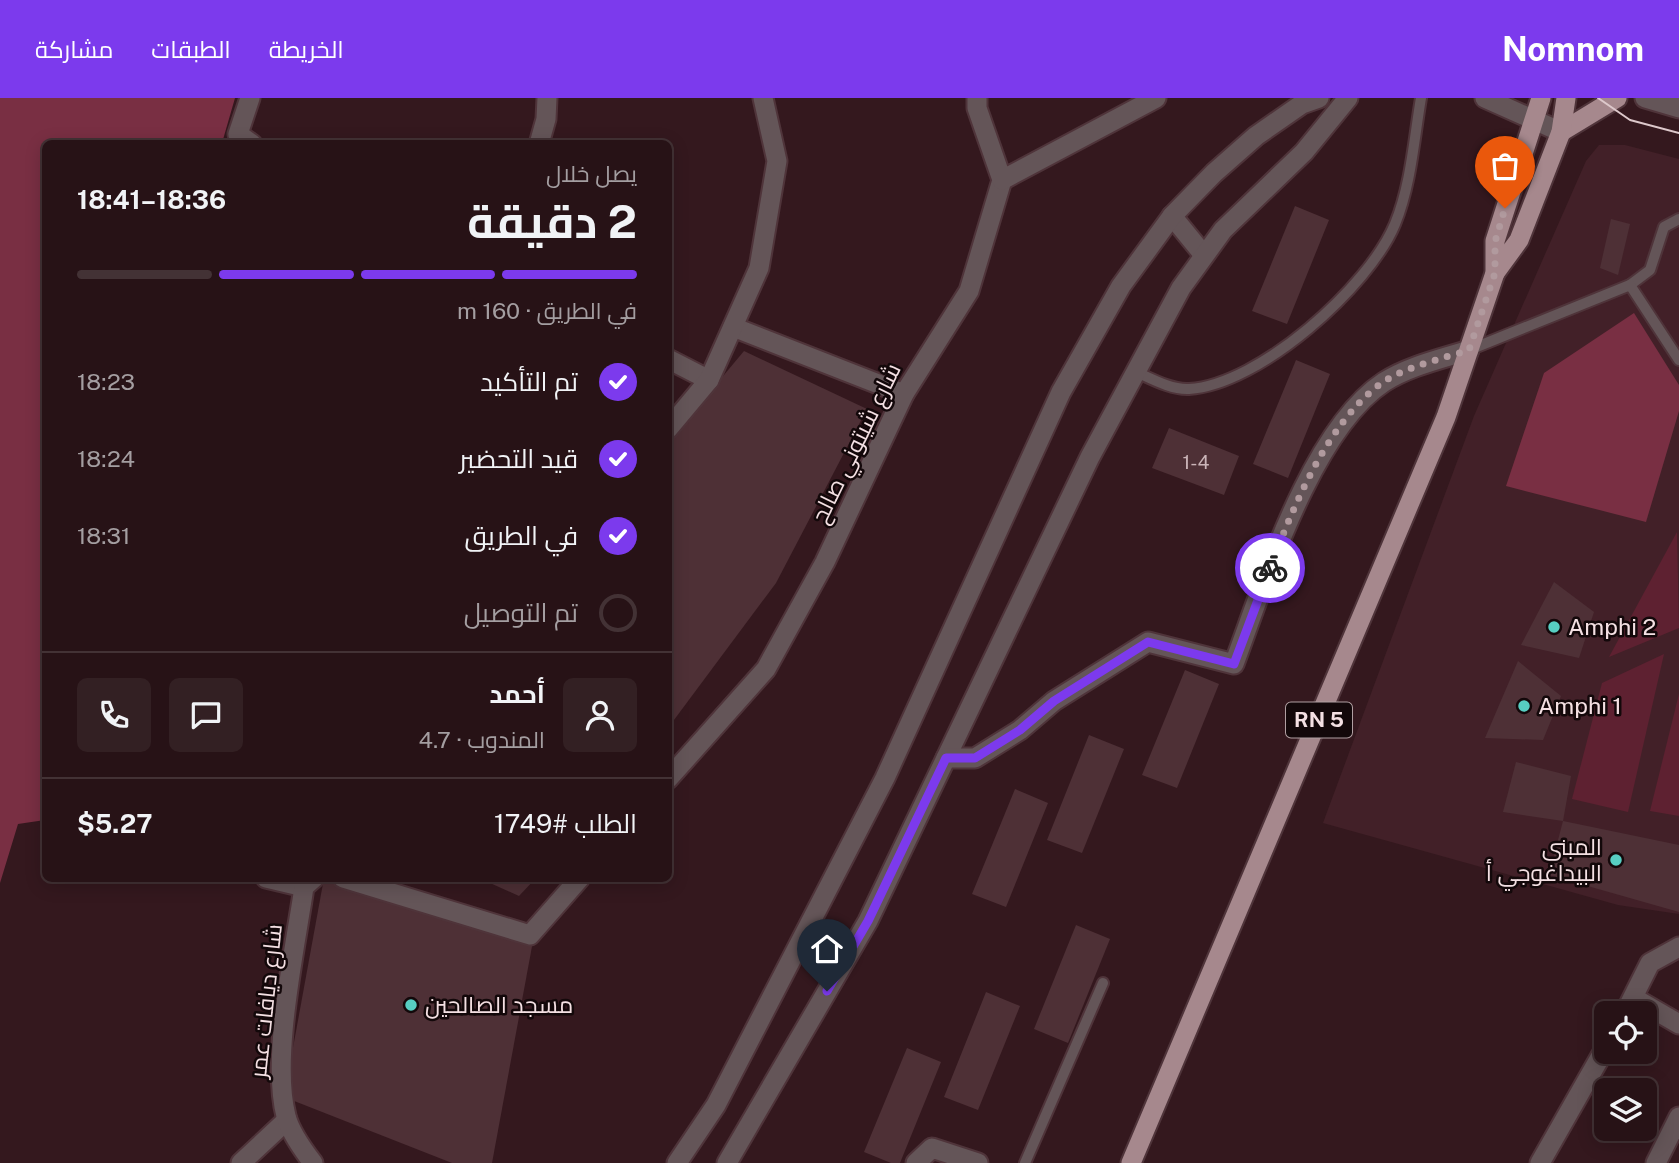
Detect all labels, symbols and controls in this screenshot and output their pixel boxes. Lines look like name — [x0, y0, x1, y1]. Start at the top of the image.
text: Nomnom — [1502, 30, 1644, 68]
text: مشاركة — [35, 35, 113, 63]
text: الطبقات — [151, 35, 231, 63]
text: الخريطة — [269, 35, 344, 63]
pin — [1475, 136, 1535, 208]
icon: bag — [1486, 147, 1524, 185]
text: يصل خلال — [546, 160, 637, 187]
text: 18:36–18:41 — [77, 184, 226, 215]
text: 2 دقيقة — [467, 194, 637, 248]
text: في الطريق · 160 m — [457, 297, 637, 324]
street label: شارع شيتوني صالح — [805, 358, 910, 529]
icon: check — [599, 363, 637, 401]
text: تم التأكيد — [480, 366, 578, 397]
text: 18:23 — [77, 368, 135, 395]
icon: check — [599, 440, 637, 478]
text: قيد التحضير — [459, 443, 578, 474]
text: 18:24 — [77, 445, 135, 472]
house number: 1-4 — [1183, 451, 1209, 473]
icon: check — [599, 517, 637, 555]
text: في الطريق — [464, 520, 578, 551]
text: 18:31 — [77, 522, 130, 549]
courier — [1235, 533, 1305, 603]
icon: bike — [1251, 549, 1289, 587]
text: تم التوصيل — [464, 597, 578, 628]
place label: Amphi 2 — [1568, 613, 1656, 640]
marker: Amphi 2 — [1546, 619, 1562, 635]
button: phone — [77, 678, 151, 752]
button: chat — [169, 678, 243, 752]
text: أحمد — [489, 678, 545, 709]
button: person — [563, 678, 637, 752]
place label: Amphi 1 — [1538, 692, 1622, 719]
marker: Amphi 1 — [1516, 698, 1532, 714]
road number: RN 5 — [1286, 702, 1352, 738]
text: المندوب · 4.7 — [419, 726, 545, 753]
text: $5.27 — [77, 808, 153, 839]
text: الطلب #1749 — [494, 808, 637, 839]
place label: المبنى البيداغوجي أ — [1486, 833, 1602, 891]
marker: المبنى البيداغوجي أ — [1608, 852, 1624, 868]
pin — [797, 919, 857, 991]
street label: شارع ديافات عمر — [244, 923, 290, 1082]
icon: home — [808, 930, 846, 968]
place label: مسجد الصالحين — [425, 991, 573, 1019]
marker: مسجد الصالحين — [403, 997, 419, 1013]
map controls — [1594, 1001, 1657, 1141]
button: locate — [1594, 1001, 1657, 1064]
button: layers — [1594, 1078, 1657, 1141]

